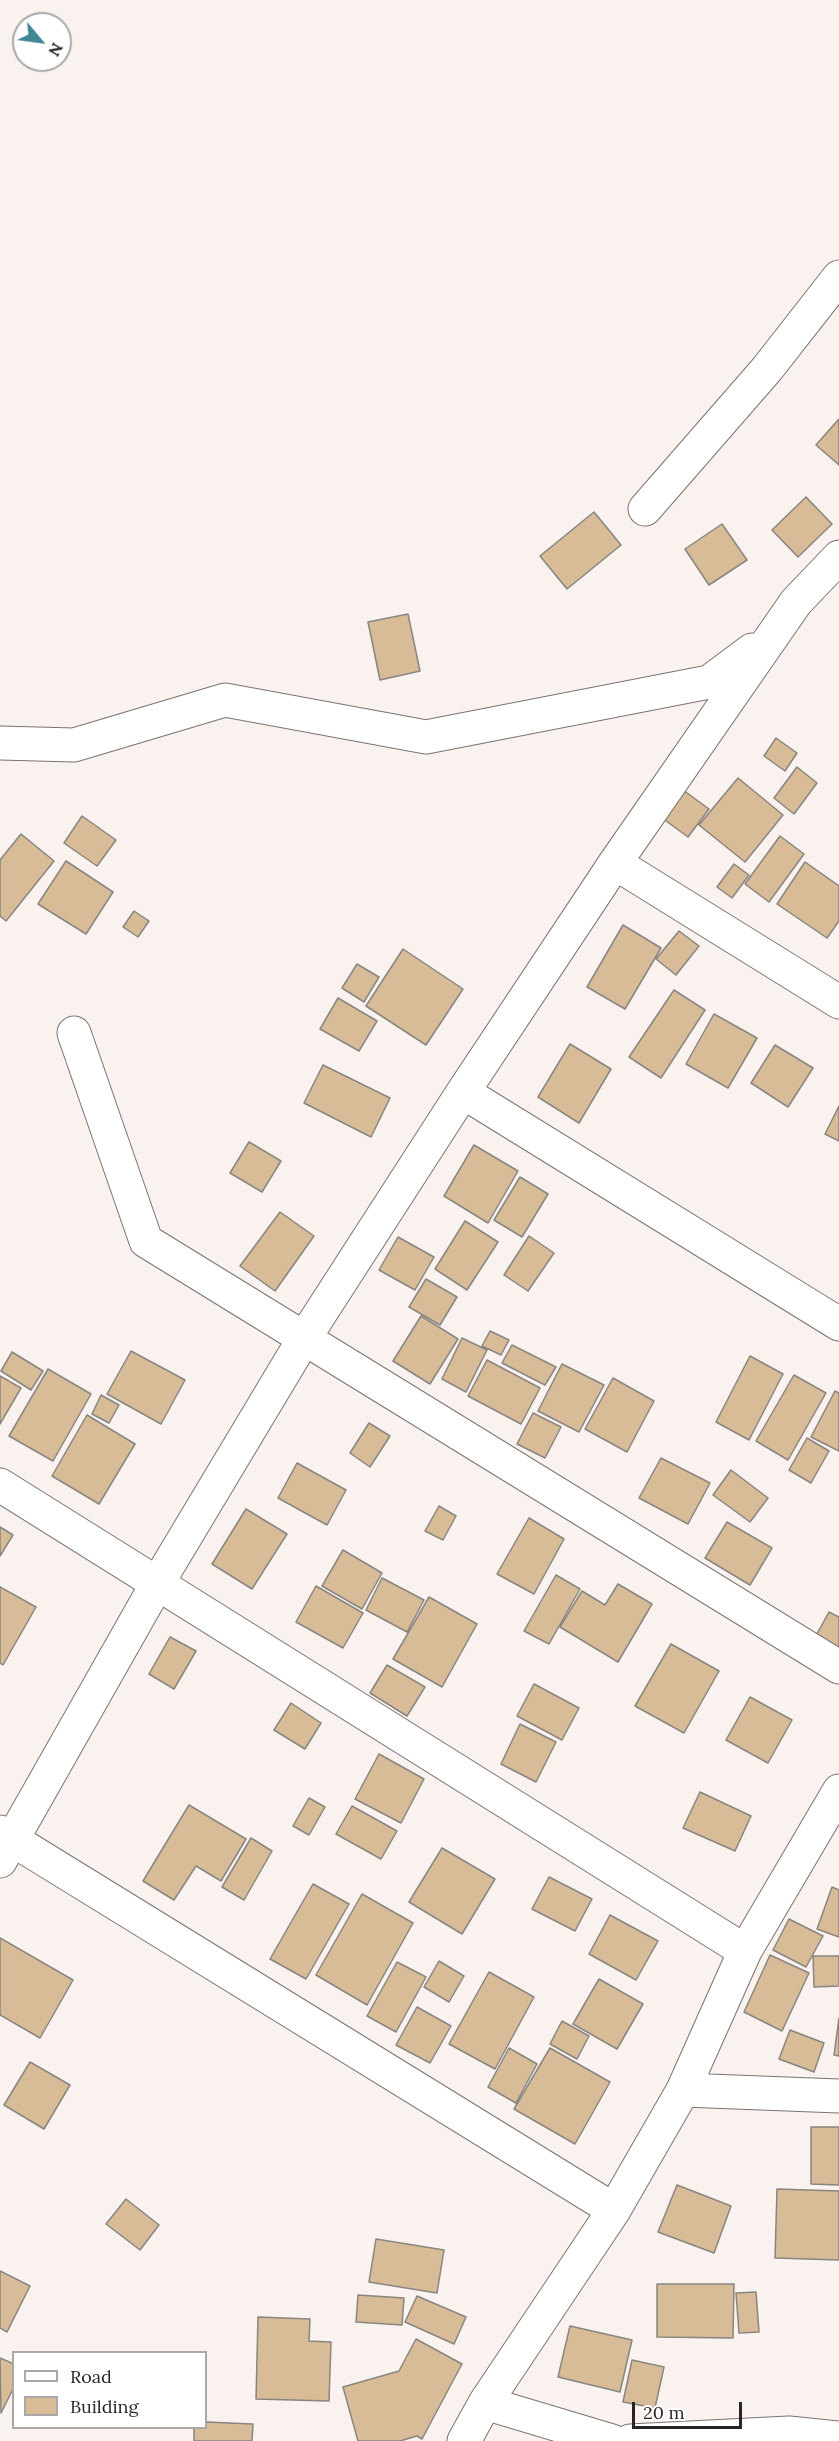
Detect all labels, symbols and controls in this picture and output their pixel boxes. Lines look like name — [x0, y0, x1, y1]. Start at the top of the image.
north arrow — [12, 12, 72, 72]
text: N — [44, 39, 68, 60]
legend — [12, 2351, 207, 2429]
text: Road — [70, 2365, 112, 2388]
scale bar — [635, 2390, 744, 2428]
text: Building — [70, 2395, 138, 2418]
text: 20 m — [643, 2401, 685, 2424]

